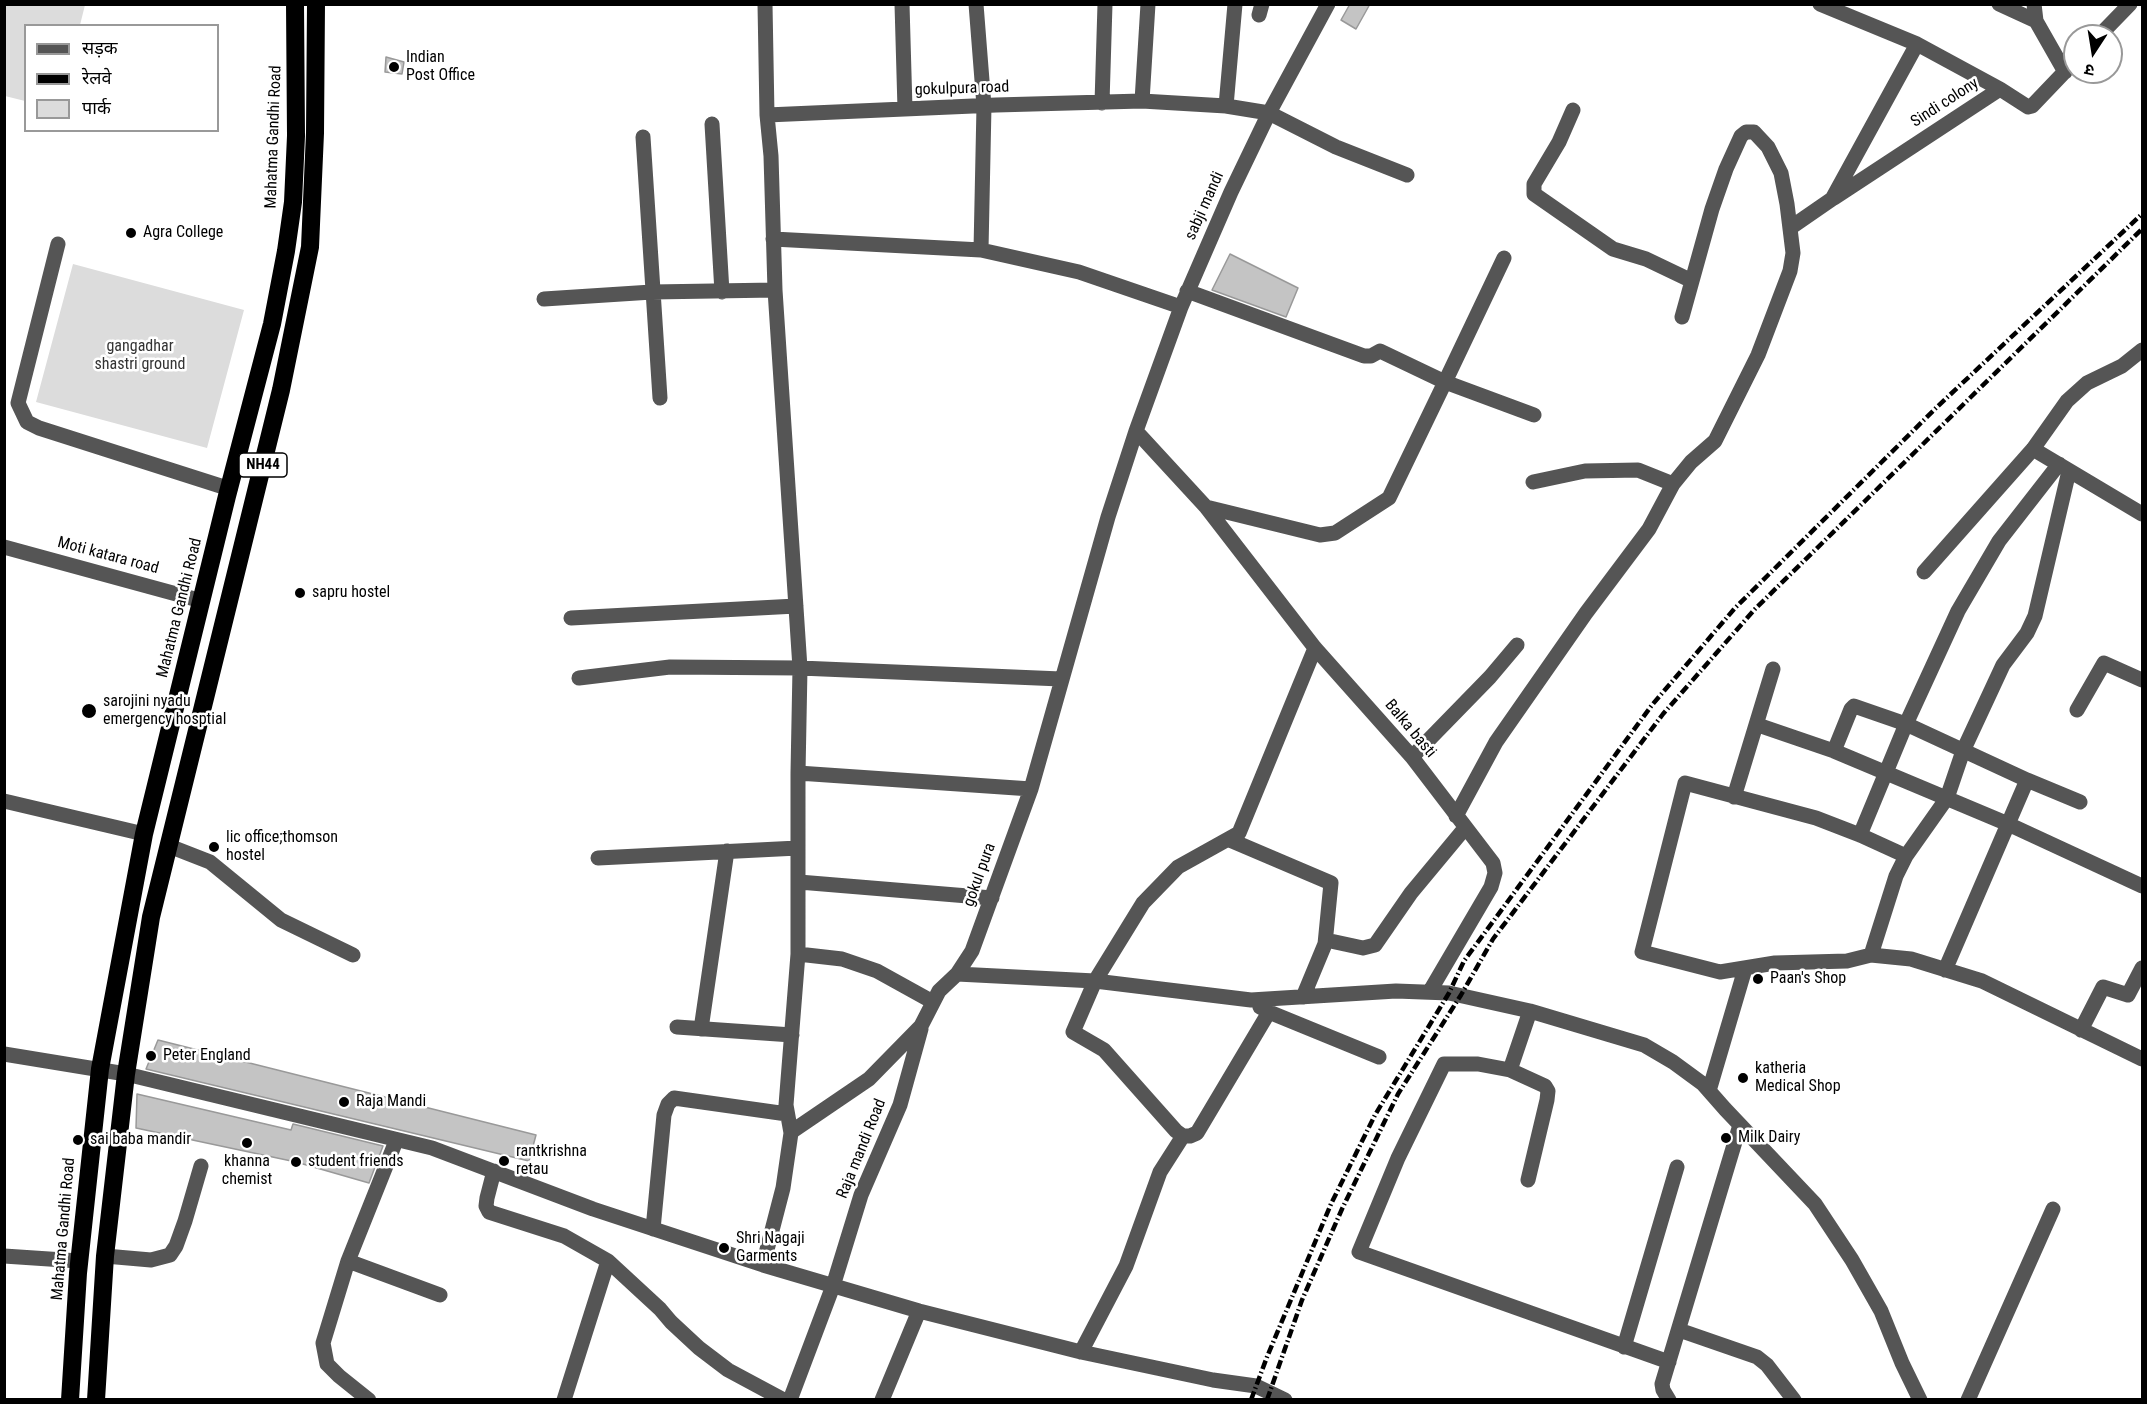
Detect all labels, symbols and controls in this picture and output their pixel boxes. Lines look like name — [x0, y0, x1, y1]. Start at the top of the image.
legend — [24, 24, 219, 132]
north arrow — [2063, 24, 2123, 84]
text: सड़क — [82, 37, 118, 58]
place label: Indian Post Office — [406, 48, 475, 86]
marker: Indian Post Office — [387, 60, 401, 74]
text: उ — [2083, 60, 2096, 80]
street label: Mahatma Gandhi Road — [262, 65, 286, 209]
text: रेलवे — [82, 67, 112, 88]
street label: Sindi colony — [1908, 74, 1982, 132]
street label: gokulpura road — [914, 78, 1010, 100]
text: पार्क — [82, 97, 111, 118]
street label: sabji mandi — [1181, 169, 1229, 243]
place label: Agra College — [143, 223, 223, 243]
marker: Agra College — [124, 226, 138, 240]
park label: gangadhar shastri ground — [94, 337, 186, 375]
road number: NH44 — [239, 453, 287, 477]
street label: Moti katara road — [55, 533, 161, 579]
street label: Mahatma Gandhi Road — [153, 536, 207, 680]
place label: sapru hostel — [312, 583, 390, 603]
marker: sapru hostel — [293, 586, 307, 600]
place label: sarojini nyadu emergency hosptial — [103, 692, 226, 730]
street label: Balka basti — [1380, 696, 1440, 762]
marker: sarojini nyadu emergency hosptial — [80, 702, 98, 720]
place label: lic office;thomson hostel — [226, 828, 338, 866]
marker: lic office;thomson hostel — [207, 840, 221, 854]
street label: gokul pura — [960, 841, 1000, 909]
place label: Paan's Shop — [1770, 969, 1846, 989]
marker: Paan's Shop — [1751, 972, 1765, 986]
place label: Peter England — [163, 1046, 251, 1066]
marker: Peter England — [144, 1049, 158, 1063]
place label: katheria Medical Shop — [1755, 1059, 1841, 1097]
marker: katheria Medical Shop — [1736, 1071, 1750, 1085]
place label: Raja Mandi — [356, 1092, 426, 1112]
marker: Raja Mandi — [337, 1095, 351, 1109]
street label: Raja mandi Road — [833, 1096, 891, 1202]
place label: Milk Dairy — [1738, 1128, 1800, 1148]
place label: sai baba mandir — [90, 1130, 191, 1150]
marker: Milk Dairy — [1719, 1131, 1733, 1145]
marker: sai baba mandir — [71, 1133, 85, 1147]
marker: khanna chemist — [240, 1136, 254, 1150]
place label: rantkrishna retau — [516, 1142, 587, 1180]
place label: khanna chemist — [222, 1152, 272, 1190]
place label: student friends — [308, 1152, 403, 1172]
marker: rantkrishna retau — [497, 1154, 511, 1168]
marker: student friends — [289, 1155, 303, 1169]
street label: Mahatma Gandhi Road — [48, 1157, 80, 1301]
place label: Shri Nagaji Garments — [736, 1229, 805, 1267]
marker: Shri Nagaji Garments — [717, 1241, 731, 1255]

